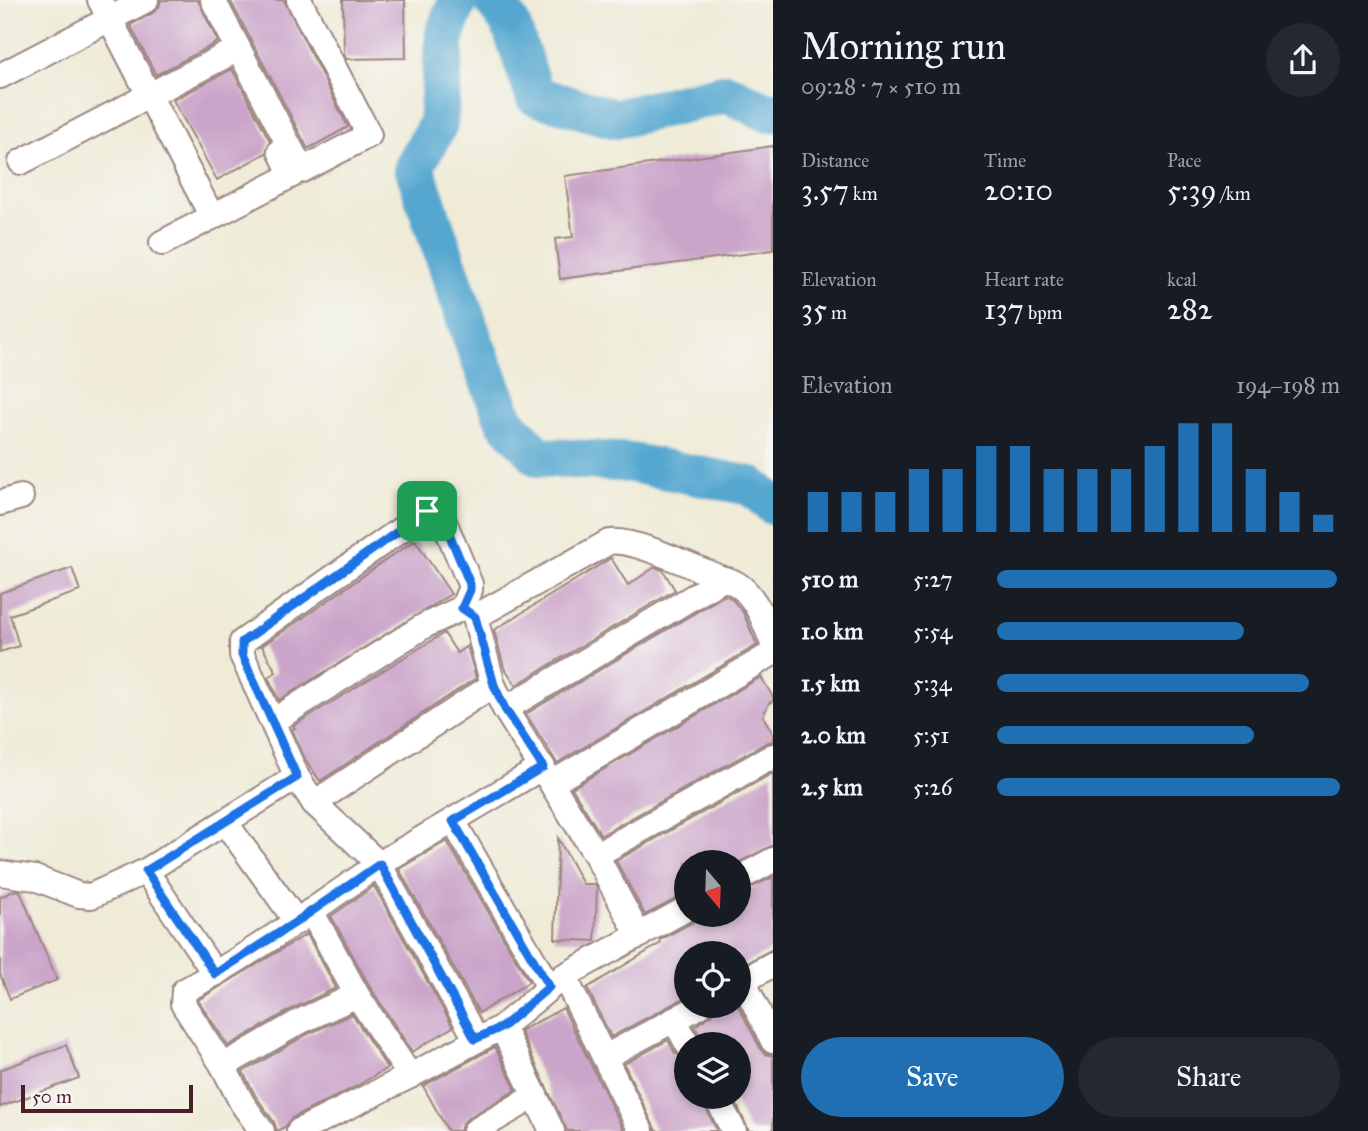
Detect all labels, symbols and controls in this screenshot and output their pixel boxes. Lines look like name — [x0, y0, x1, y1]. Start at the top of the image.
text: Morning run — [801, 23, 1006, 69]
button: share — [1266, 23, 1340, 97]
text: 09:28 · 7 × 510 m — [801, 72, 961, 100]
text: Distance — [801, 149, 869, 172]
text: Time — [984, 149, 1026, 172]
text: Pace — [1167, 149, 1201, 172]
text: 3.57 — [801, 172, 849, 208]
text: 20:10 — [984, 172, 1053, 208]
text: 5:39 — [1167, 172, 1217, 208]
text: km — [849, 182, 878, 205]
text: /km — [1217, 182, 1251, 205]
text: Elevation — [801, 268, 876, 291]
text: Heart rate — [984, 268, 1064, 291]
text: kcal — [1167, 268, 1197, 291]
text: 35 — [801, 291, 827, 327]
text: 137 — [984, 291, 1024, 327]
text: 282 — [1167, 291, 1213, 327]
text: m — [827, 301, 847, 324]
text: bpm — [1024, 301, 1063, 324]
text: Elevation — [801, 371, 892, 399]
text: 194–198 m — [1236, 371, 1340, 399]
pin — [397, 481, 457, 541]
icon: arrive — [408, 492, 446, 530]
text: 510 m — [801, 565, 858, 593]
text: 5:27 — [913, 565, 953, 593]
text: 1.0 km — [801, 617, 863, 645]
text: 5:54 — [913, 617, 952, 645]
text: 1.5 km — [801, 669, 860, 697]
text: 5:34 — [913, 669, 952, 697]
text: 2.0 km — [801, 721, 866, 749]
text: 5:51 — [913, 721, 949, 749]
text: 2.5 km — [801, 773, 863, 801]
text: 5:26 — [913, 773, 953, 801]
north arrow — [674, 850, 751, 928]
map controls — [674, 850, 751, 1109]
button: locate — [674, 941, 751, 1018]
button: layers — [674, 1032, 751, 1109]
button: Save — [801, 1037, 1064, 1117]
button: Share — [1078, 1037, 1340, 1117]
scale bar — [21, 1082, 192, 1114]
text: 50 m — [32, 1085, 72, 1108]

